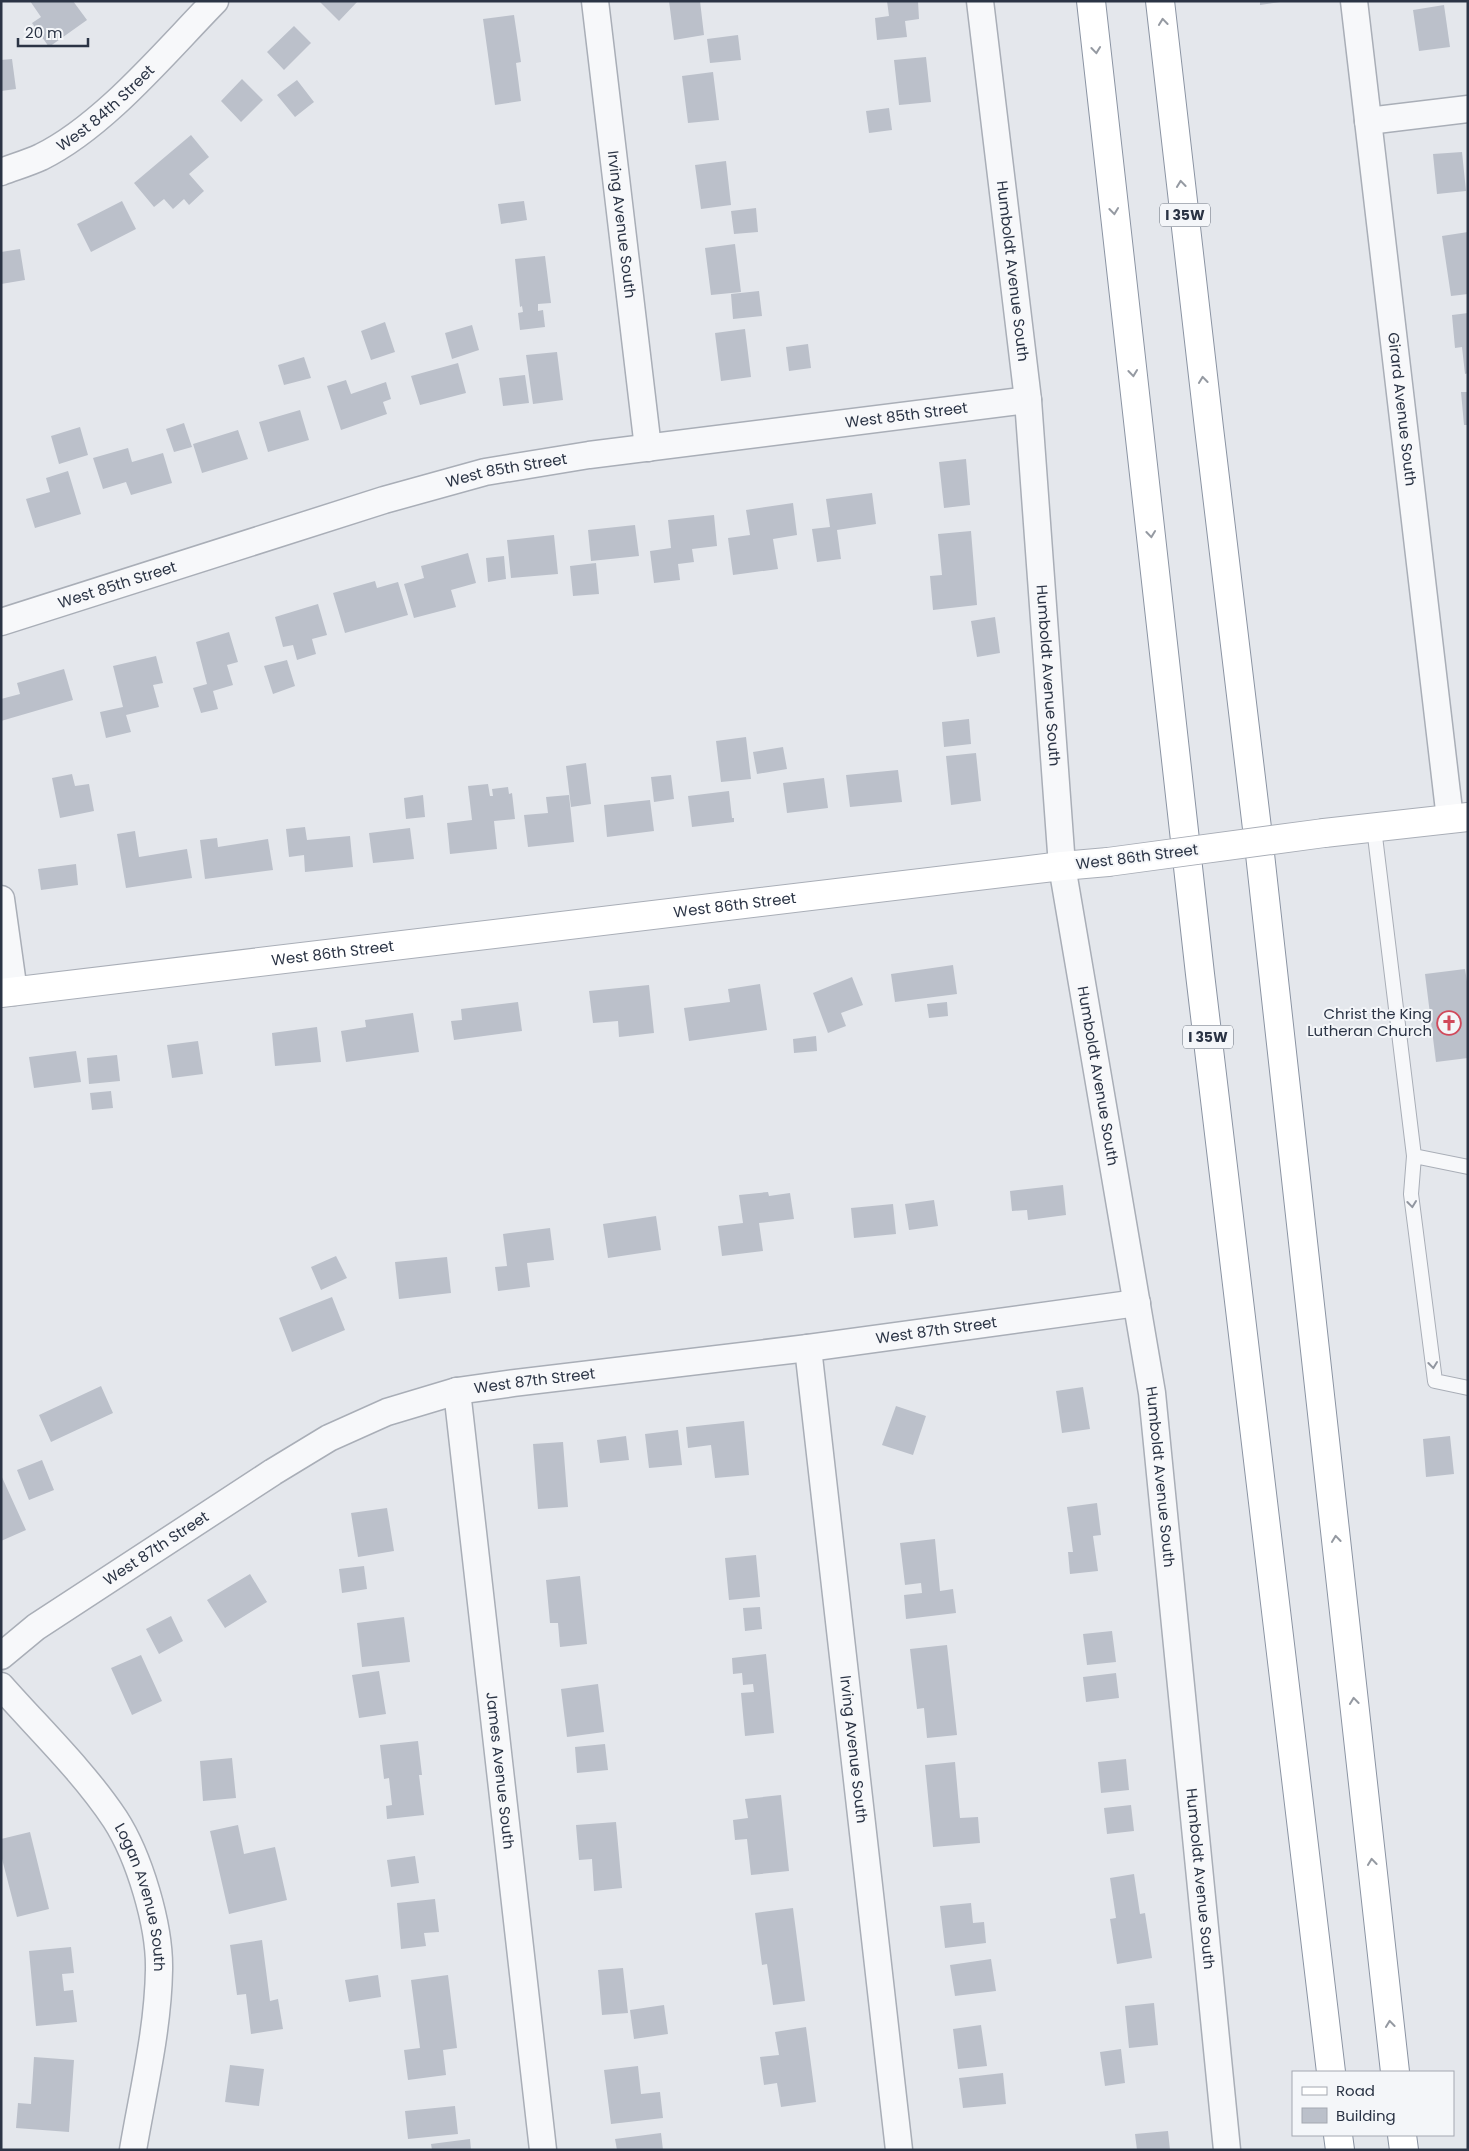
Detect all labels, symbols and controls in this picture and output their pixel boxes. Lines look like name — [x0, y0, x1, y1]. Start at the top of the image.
scale bar — [18, 15, 88, 47]
one-way arrow — [1158, 18, 1169, 26]
text: 20 m — [25, 22, 63, 43]
one-way arrow — [1090, 46, 1101, 54]
street label: West 84th Street — [52, 60, 159, 156]
street label: Irving Avenue South — [603, 149, 641, 299]
street label: Humboldt Avenue South — [992, 179, 1034, 363]
one-way arrow — [1176, 179, 1187, 187]
road number: I 35W — [1160, 204, 1210, 226]
one-way arrow — [1109, 207, 1120, 215]
street label: Girard Avenue South — [1383, 331, 1422, 487]
one-way arrow — [1127, 369, 1138, 377]
one-way arrow — [1198, 375, 1209, 383]
street label: West 85th Street — [844, 397, 969, 433]
street label: West 85th Street — [443, 448, 568, 492]
one-way arrow — [1145, 530, 1156, 538]
street label: West 85th Street — [55, 556, 179, 613]
street label: Humboldt Avenue South — [1031, 584, 1066, 767]
street label: West 86th Street — [1075, 839, 1199, 874]
street label: West 86th Street — [672, 887, 797, 922]
street label: West 86th Street — [270, 935, 395, 971]
street label: Humboldt Avenue South — [1073, 984, 1124, 1167]
place label: Christ the King Lutheran Church — [1307, 1003, 1432, 1041]
church icon: Christ the King Lutheran Church — [1436, 1010, 1462, 1036]
road number: I 35W — [1183, 1026, 1233, 1048]
one-way arrow — [1406, 1201, 1417, 1209]
street label: West 87th Street — [874, 1311, 998, 1349]
street label: West 87th Street — [472, 1362, 596, 1399]
one-way arrow — [1427, 1362, 1438, 1370]
street label: Humboldt Avenue South — [1141, 1384, 1180, 1568]
street label: West 87th Street — [99, 1506, 213, 1590]
one-way arrow — [1331, 1535, 1342, 1543]
street label: Irving Avenue South — [835, 1674, 873, 1824]
street label: James Avenue South — [481, 1691, 520, 1850]
one-way arrow — [1349, 1696, 1360, 1704]
street label: Humboldt Avenue South — [1181, 1787, 1220, 1970]
street label: Logan Avenue South — [110, 1819, 170, 1972]
one-way arrow — [1367, 1858, 1378, 1866]
one-way arrow — [1385, 2019, 1396, 2027]
legend — [1292, 2071, 1454, 2136]
text: Road — [1336, 2080, 1375, 2101]
text: Building — [1336, 2105, 1396, 2126]

